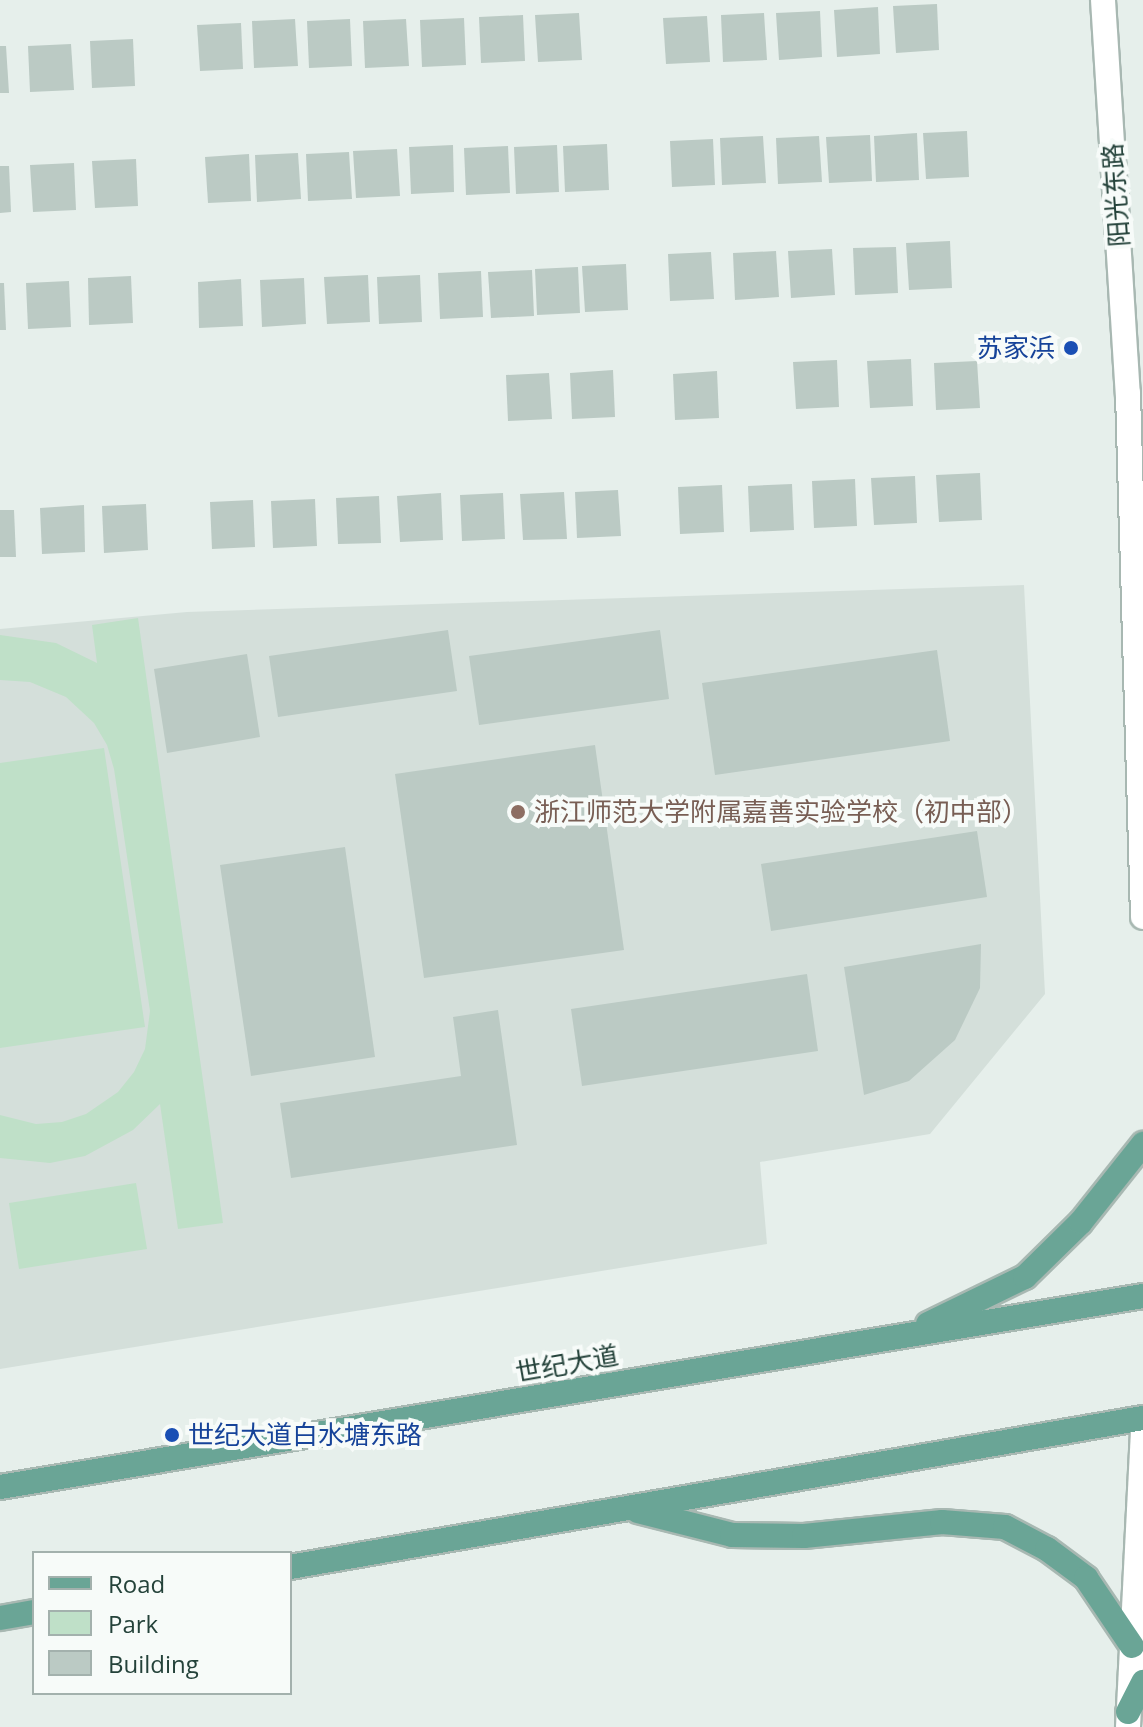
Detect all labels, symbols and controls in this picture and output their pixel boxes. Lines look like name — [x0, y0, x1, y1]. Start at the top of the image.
street label: 阳光东路 — [1097, 142, 1135, 248]
place label: 苏家浜 — [977, 332, 1055, 364]
marker: 苏家浜 — [1062, 339, 1080, 357]
place label: 浙江师范大学附属嘉善实验学校（初中部） — [534, 796, 1028, 828]
marker: 浙江师范大学附属嘉善实验学校（初中部） — [509, 803, 527, 821]
street label: 世纪大道 — [513, 1340, 621, 1388]
place label: 世纪大道白水塘东路 — [188, 1419, 422, 1451]
marker: 世纪大道白水塘东路 — [163, 1426, 181, 1444]
legend — [32, 1551, 292, 1695]
text: Road — [108, 1567, 165, 1600]
text: Park — [108, 1607, 158, 1640]
text: Building — [108, 1647, 199, 1680]

